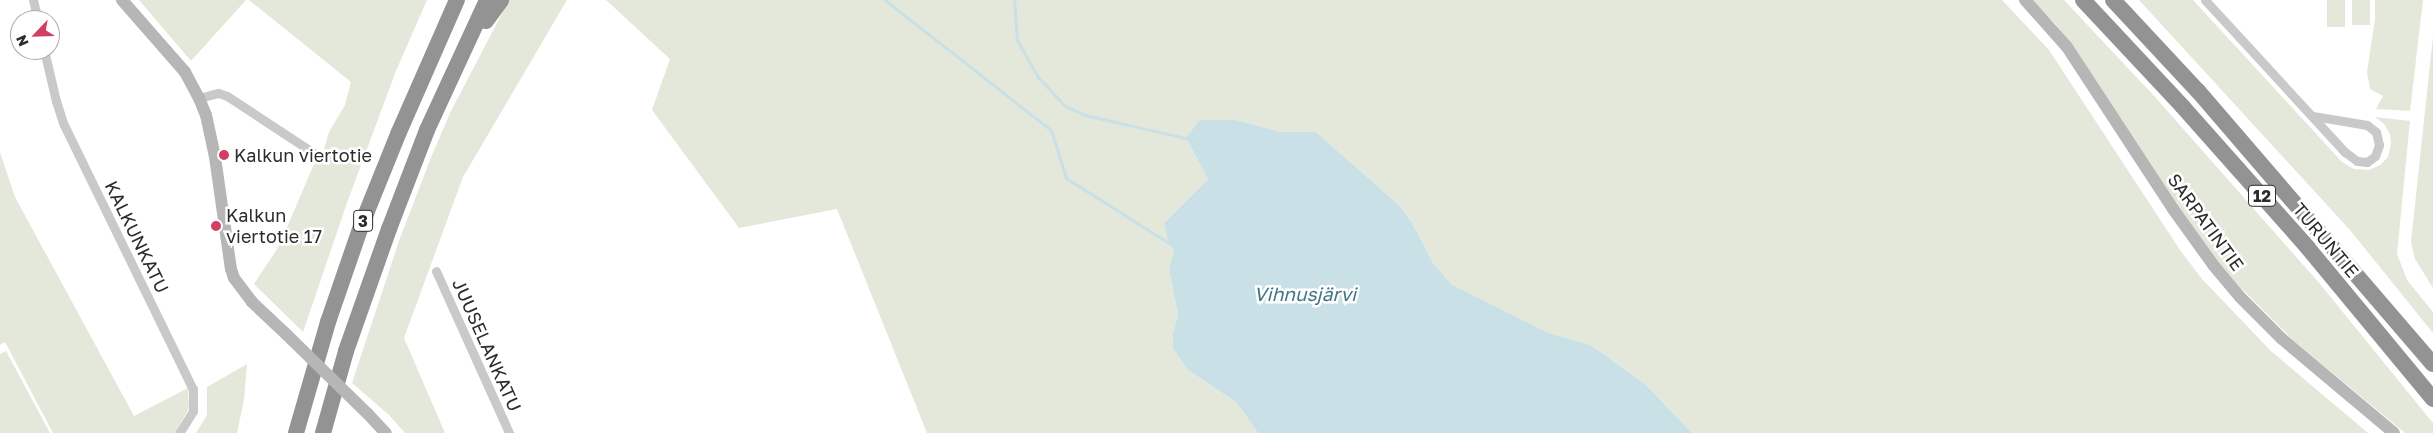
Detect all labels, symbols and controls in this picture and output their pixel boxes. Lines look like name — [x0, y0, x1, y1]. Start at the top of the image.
north arrow — [10, 10, 60, 60]
text: N — [12, 33, 32, 49]
place label: Kalkun viertotie — [234, 144, 372, 166]
marker: Kalkun viertotie — [218, 149, 230, 161]
street label: SARPATINTIE — [2163, 169, 2249, 275]
street label: KALKUNKATU — [101, 177, 173, 297]
road number: 12 — [2247, 182, 2277, 210]
street label: TURUNTIE — [2288, 198, 2364, 282]
place label: Kalkun viertotie 17 — [226, 205, 322, 248]
road number: 3 — [353, 208, 373, 235]
marker: Kalkun viertotie 17 — [210, 220, 222, 232]
street label: JUUSELANKATU — [448, 275, 526, 415]
water label: Vihnusjärvi — [1254, 283, 1356, 305]

